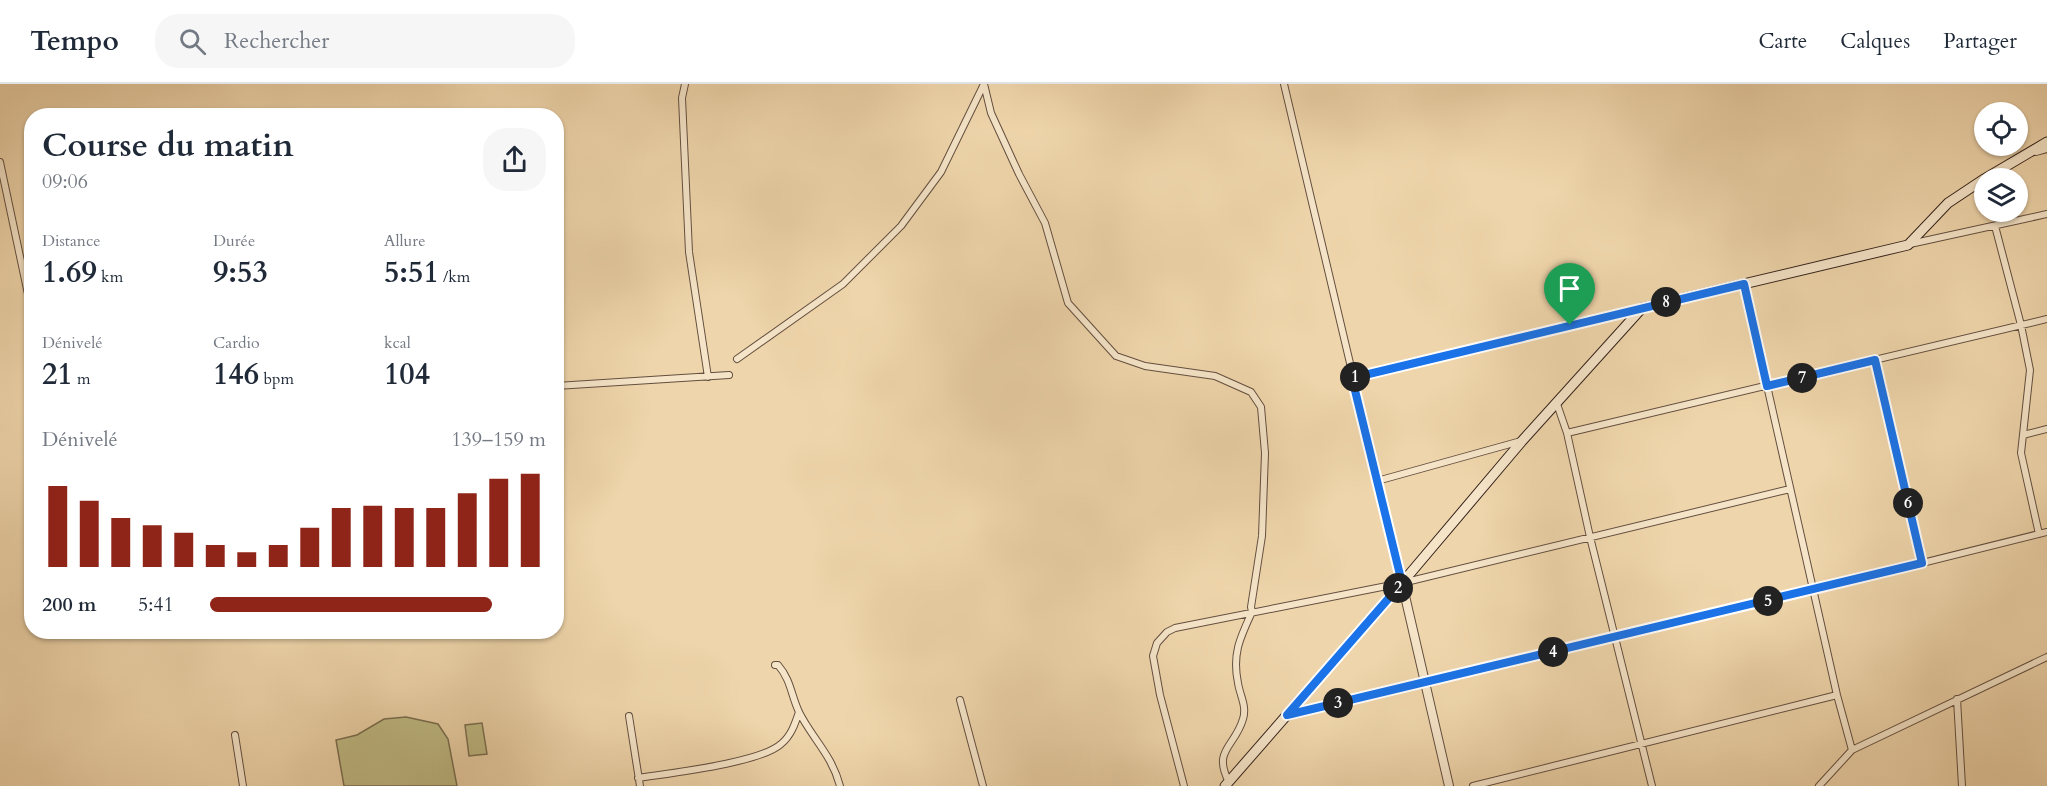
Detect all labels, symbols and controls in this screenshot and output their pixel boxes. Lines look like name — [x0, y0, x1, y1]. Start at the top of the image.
search box — [155, 14, 575, 68]
text: Tempo — [30, 22, 119, 60]
icon: search — [176, 25, 209, 58]
text: Rechercher — [224, 26, 329, 56]
text: Carte — [1758, 27, 1807, 56]
text: Calques — [1840, 27, 1910, 56]
text: Partager — [1943, 27, 2017, 56]
map controls — [1974, 102, 2028, 222]
button: locate — [1974, 102, 2028, 156]
text: Course du matin — [42, 123, 294, 168]
button: share — [483, 128, 546, 191]
text: 09:06 — [42, 168, 88, 195]
button: layers — [1974, 168, 2028, 222]
text: Distance — [42, 230, 100, 252]
text: Durée — [213, 230, 255, 252]
text: Allure — [384, 230, 425, 252]
text: 1.69 — [42, 252, 97, 293]
text: 9:53 — [213, 252, 268, 293]
text: 5:51 — [384, 252, 439, 293]
pin — [1544, 263, 1595, 325]
text: km — [97, 266, 123, 288]
text: /km — [439, 266, 470, 288]
icon: arrive — [1553, 272, 1586, 305]
pin: 8 — [1651, 287, 1681, 317]
text: 8 — [1662, 291, 1670, 313]
text: Dénivelé — [42, 332, 103, 354]
text: Cardio — [213, 332, 260, 354]
text: kcal — [384, 332, 411, 354]
text: 21 — [42, 354, 73, 395]
text: 146 — [213, 354, 259, 395]
text: 104 — [384, 354, 430, 395]
pin: 1 — [1340, 362, 1370, 392]
pin: 7 — [1787, 363, 1817, 393]
text: 1 — [1351, 366, 1359, 388]
text: 7 — [1798, 367, 1806, 389]
text: m — [73, 368, 91, 390]
text: bpm — [259, 368, 294, 390]
text: Dénivelé — [42, 426, 118, 453]
text: 139–159 m — [451, 426, 546, 453]
pin: 6 — [1893, 488, 1923, 518]
text: 6 — [1904, 492, 1912, 514]
pin: 2 — [1383, 573, 1413, 603]
text: 2 — [1394, 577, 1402, 599]
pin: 5 — [1753, 586, 1783, 616]
text: 5 — [1764, 590, 1772, 612]
text: 200 m — [42, 591, 97, 618]
text: 5:41 — [138, 591, 174, 618]
pin: 4 — [1538, 637, 1568, 667]
text: 4 — [1549, 641, 1557, 663]
pin: 3 — [1323, 688, 1353, 718]
text: 3 — [1334, 692, 1342, 714]

